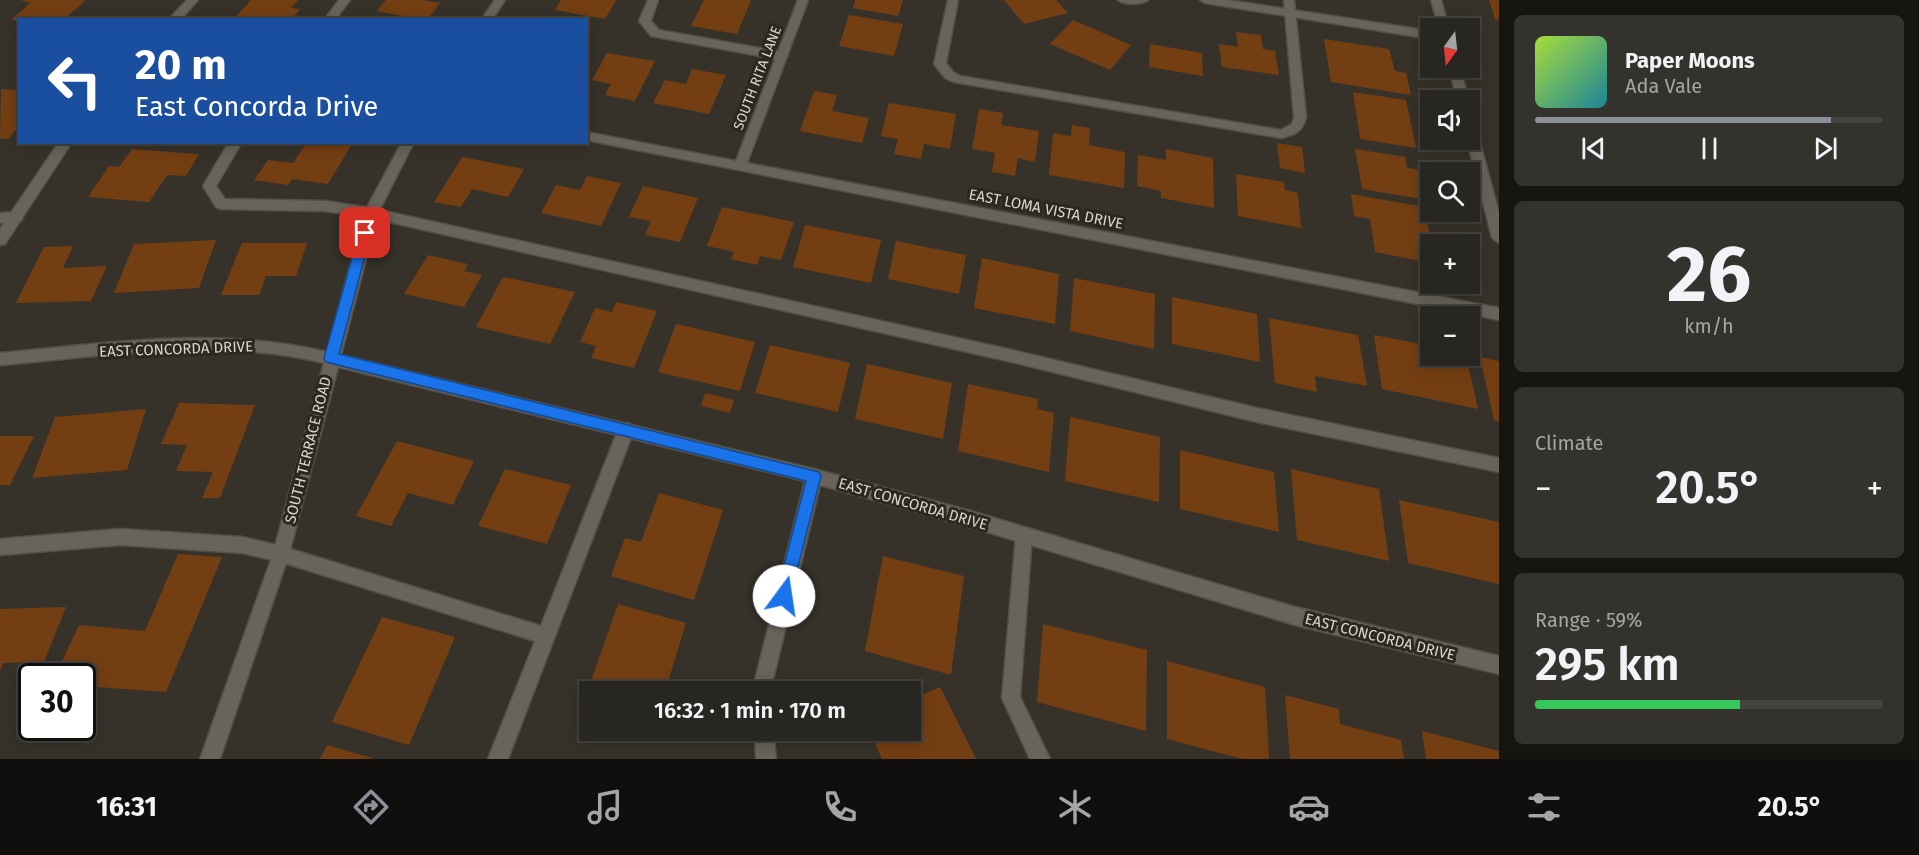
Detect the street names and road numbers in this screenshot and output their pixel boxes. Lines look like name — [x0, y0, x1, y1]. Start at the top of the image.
street label: SOUTH RITA LANE — [730, 24, 785, 133]
street label: EAST LOMA VISTA DRIVE — [967, 185, 1125, 233]
street label: EAST CONCORDA DRIVE — [99, 337, 253, 361]
street label: SOUTH TERRACE ROAD — [281, 375, 335, 525]
street label: EAST CONCORDA DRIVE — [836, 474, 990, 534]
street label: EAST CONCORDA DRIVE — [1303, 610, 1457, 664]

